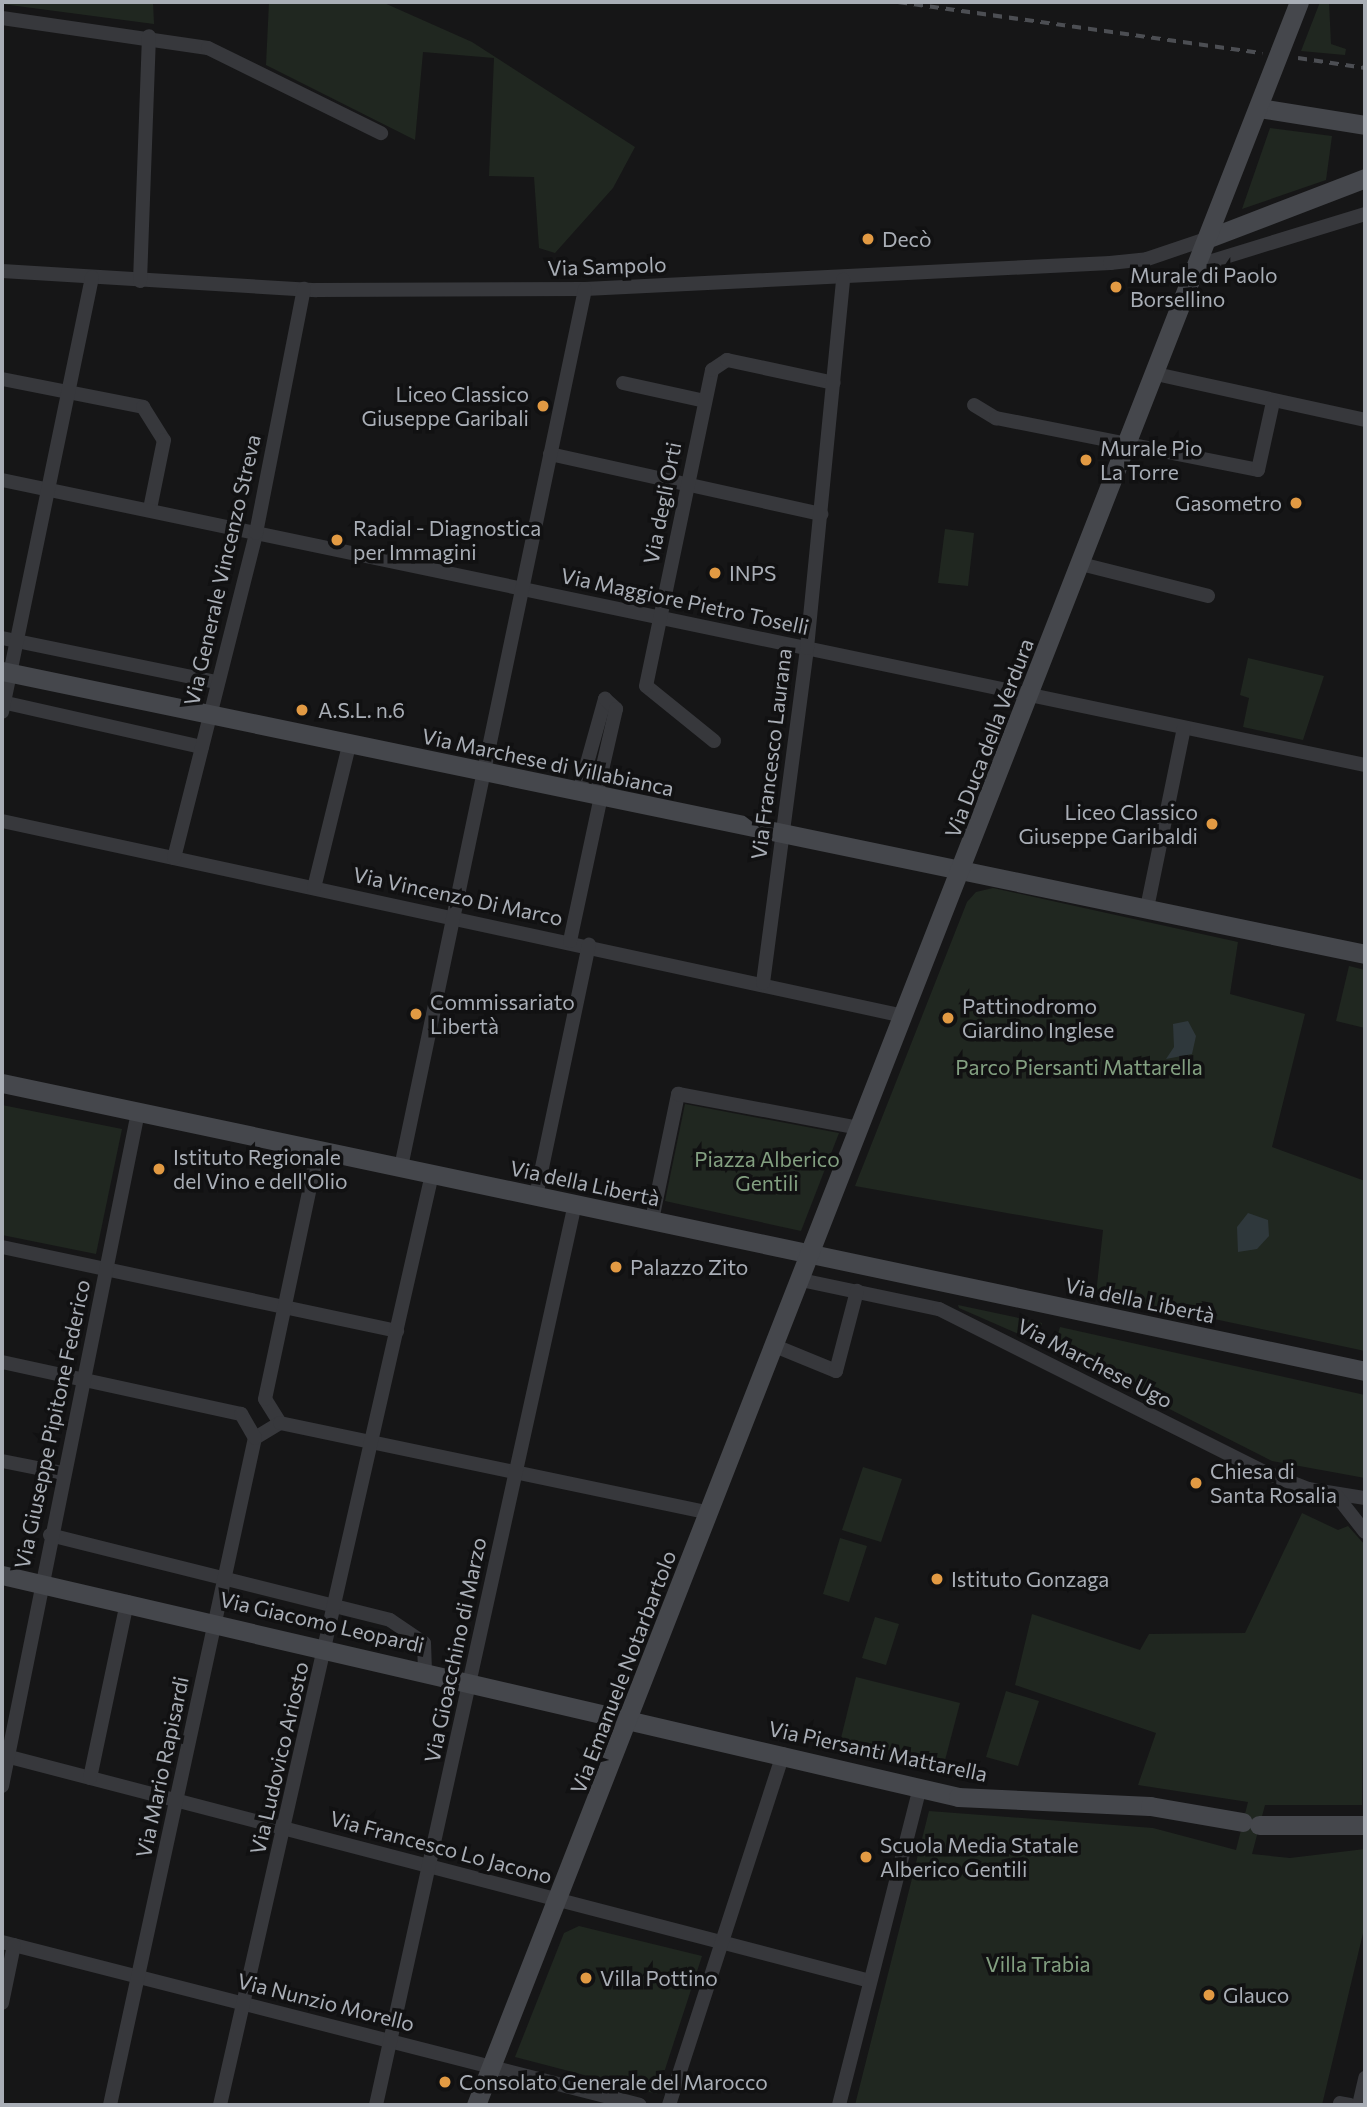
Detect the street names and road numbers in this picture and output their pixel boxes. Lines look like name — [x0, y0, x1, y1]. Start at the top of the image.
street label: Via Sampolo — [547, 251, 667, 281]
street label: Via Generale Vincenzo Streva — [179, 432, 265, 708]
street label: Via degli Orti — [638, 440, 686, 566]
street label: Via Maggiore Pietro Toselli — [559, 562, 811, 640]
street label: Via Duca della Verdura — [939, 635, 1039, 841]
street label: Via Francesco Laurana — [746, 647, 796, 861]
street label: Via Marchese di Villabianca — [420, 723, 676, 801]
street label: Via Vincenzo Di Marco — [351, 861, 565, 931]
street label: Via della Libertà — [508, 1155, 662, 1211]
street label: Via della Libertà — [1063, 1272, 1217, 1328]
street label: Via Giuseppe Pipitone Federico — [9, 1277, 95, 1571]
street label: Via Marchese Ugo — [1013, 1313, 1177, 1413]
street label: Via Gioacchino di Marzo — [419, 1535, 491, 1765]
street label: Via Emanuele Notarbartolo — [565, 1547, 681, 1797]
street label: Via Giacomo Leopardi — [217, 1586, 427, 1658]
street label: Via Ludovico Ariosto — [245, 1659, 313, 1857]
street label: Via Mario Rapisardi — [130, 1674, 194, 1860]
street label: Via Piersanti Mattarella — [766, 1715, 990, 1787]
street label: Via Francesco Lo Jacono — [327, 1805, 555, 1889]
street label: Via Nunzio Morello — [235, 1968, 417, 2036]

